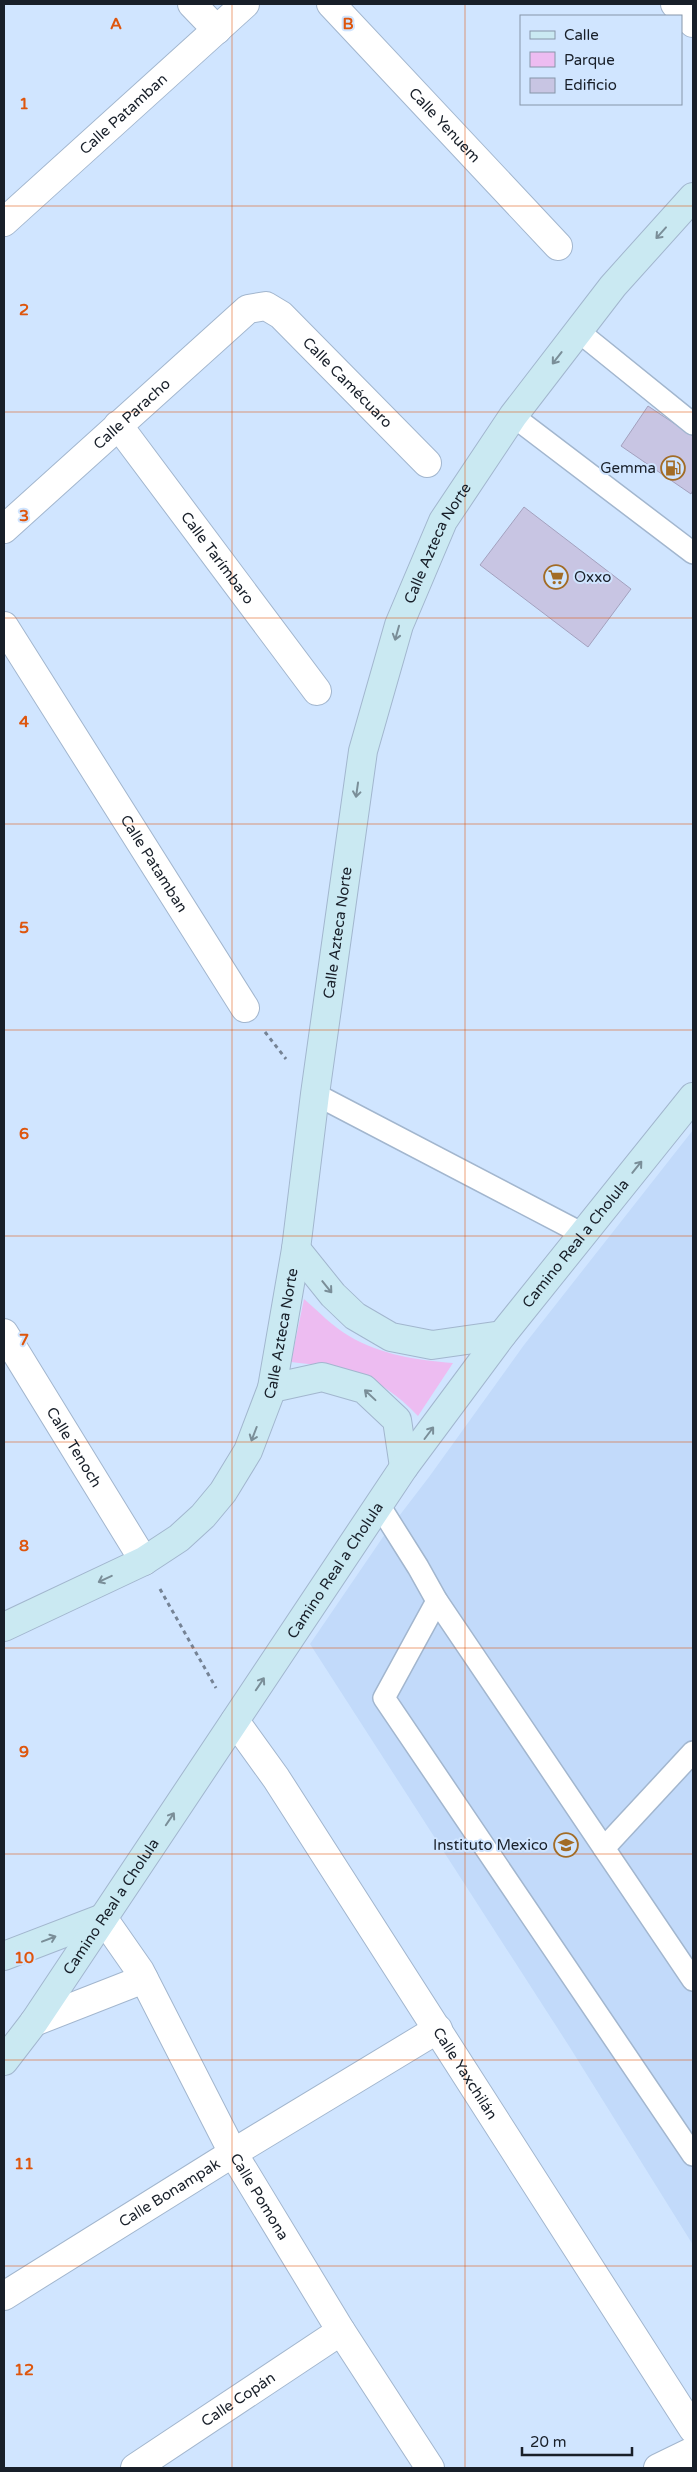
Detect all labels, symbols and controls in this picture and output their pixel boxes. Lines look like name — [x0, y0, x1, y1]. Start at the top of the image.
text: A — [110, 14, 122, 34]
text: B — [342, 14, 354, 34]
legend — [520, 15, 682, 105]
text: Calle — [564, 26, 599, 44]
text: Parque — [564, 51, 615, 69]
street label: Calle Patamban — [76, 70, 171, 158]
text: Edificio — [564, 76, 617, 94]
street label: Calle Yenuem — [405, 84, 484, 166]
text: 1 — [19, 94, 29, 114]
one-way arrow — [656, 226, 667, 239]
text: 2 — [19, 300, 29, 320]
street label: Calle Camécuaro — [299, 333, 396, 432]
one-way arrow — [552, 351, 563, 364]
street label: Calle Paracho — [90, 375, 174, 453]
fuel station icon: Gemma — [660, 455, 686, 481]
place label: Gemma — [600, 459, 656, 477]
street label: Calle Azteca Norte — [400, 479, 475, 606]
text: 3 — [19, 506, 29, 526]
street label: Calle Tarímbaro — [177, 508, 258, 608]
supermarket icon: Oxxo — [543, 564, 569, 590]
place label: Oxxo — [574, 568, 611, 586]
one-way arrow — [391, 624, 401, 640]
text: 4 — [19, 712, 29, 732]
one-way arrow — [352, 782, 362, 798]
street label: Calle Patamban — [117, 812, 191, 916]
street label: Calle Azteca Norte — [319, 866, 356, 1000]
text: 5 — [19, 918, 29, 938]
text: 6 — [19, 1124, 29, 1144]
one-way arrow — [632, 1161, 643, 1174]
street label: Camino Real a Cholula — [518, 1175, 633, 1311]
street label: Calle Azteca Norte — [260, 1267, 302, 1402]
one-way arrow — [322, 1280, 333, 1293]
text: 7 — [19, 1330, 29, 1350]
one-way arrow — [364, 1389, 376, 1401]
street label: Calle Tenoch — [43, 1404, 106, 1491]
one-way arrow — [249, 1425, 258, 1441]
one-way arrow — [424, 1426, 434, 1440]
street label: Camino Real a Cholula — [283, 1499, 387, 1642]
text: 8 — [19, 1536, 29, 1556]
one-way arrow — [98, 1575, 113, 1584]
one-way arrow — [255, 1677, 265, 1691]
text: 9 — [19, 1742, 29, 1762]
one-way arrow — [165, 1812, 175, 1826]
school or university icon: Instituto Mexico — [553, 1832, 579, 1858]
street label: Camino Real a Cholula — [59, 1835, 163, 1978]
place label: Instituto Mexico — [433, 1836, 548, 1854]
one-way arrow — [41, 1934, 56, 1943]
text: 10 — [14, 1948, 34, 1968]
street label: Calle Yaxchilán — [429, 2024, 501, 2123]
street label: Calle Pomona — [226, 2150, 293, 2243]
text: 11 — [14, 2154, 34, 2174]
street label: Calle Bonampak — [116, 2154, 223, 2231]
text: 12 — [14, 2360, 34, 2380]
street label: Calle Copán — [198, 2368, 279, 2430]
scale bar — [522, 2424, 632, 2456]
text: 20 m — [530, 2433, 567, 2451]

